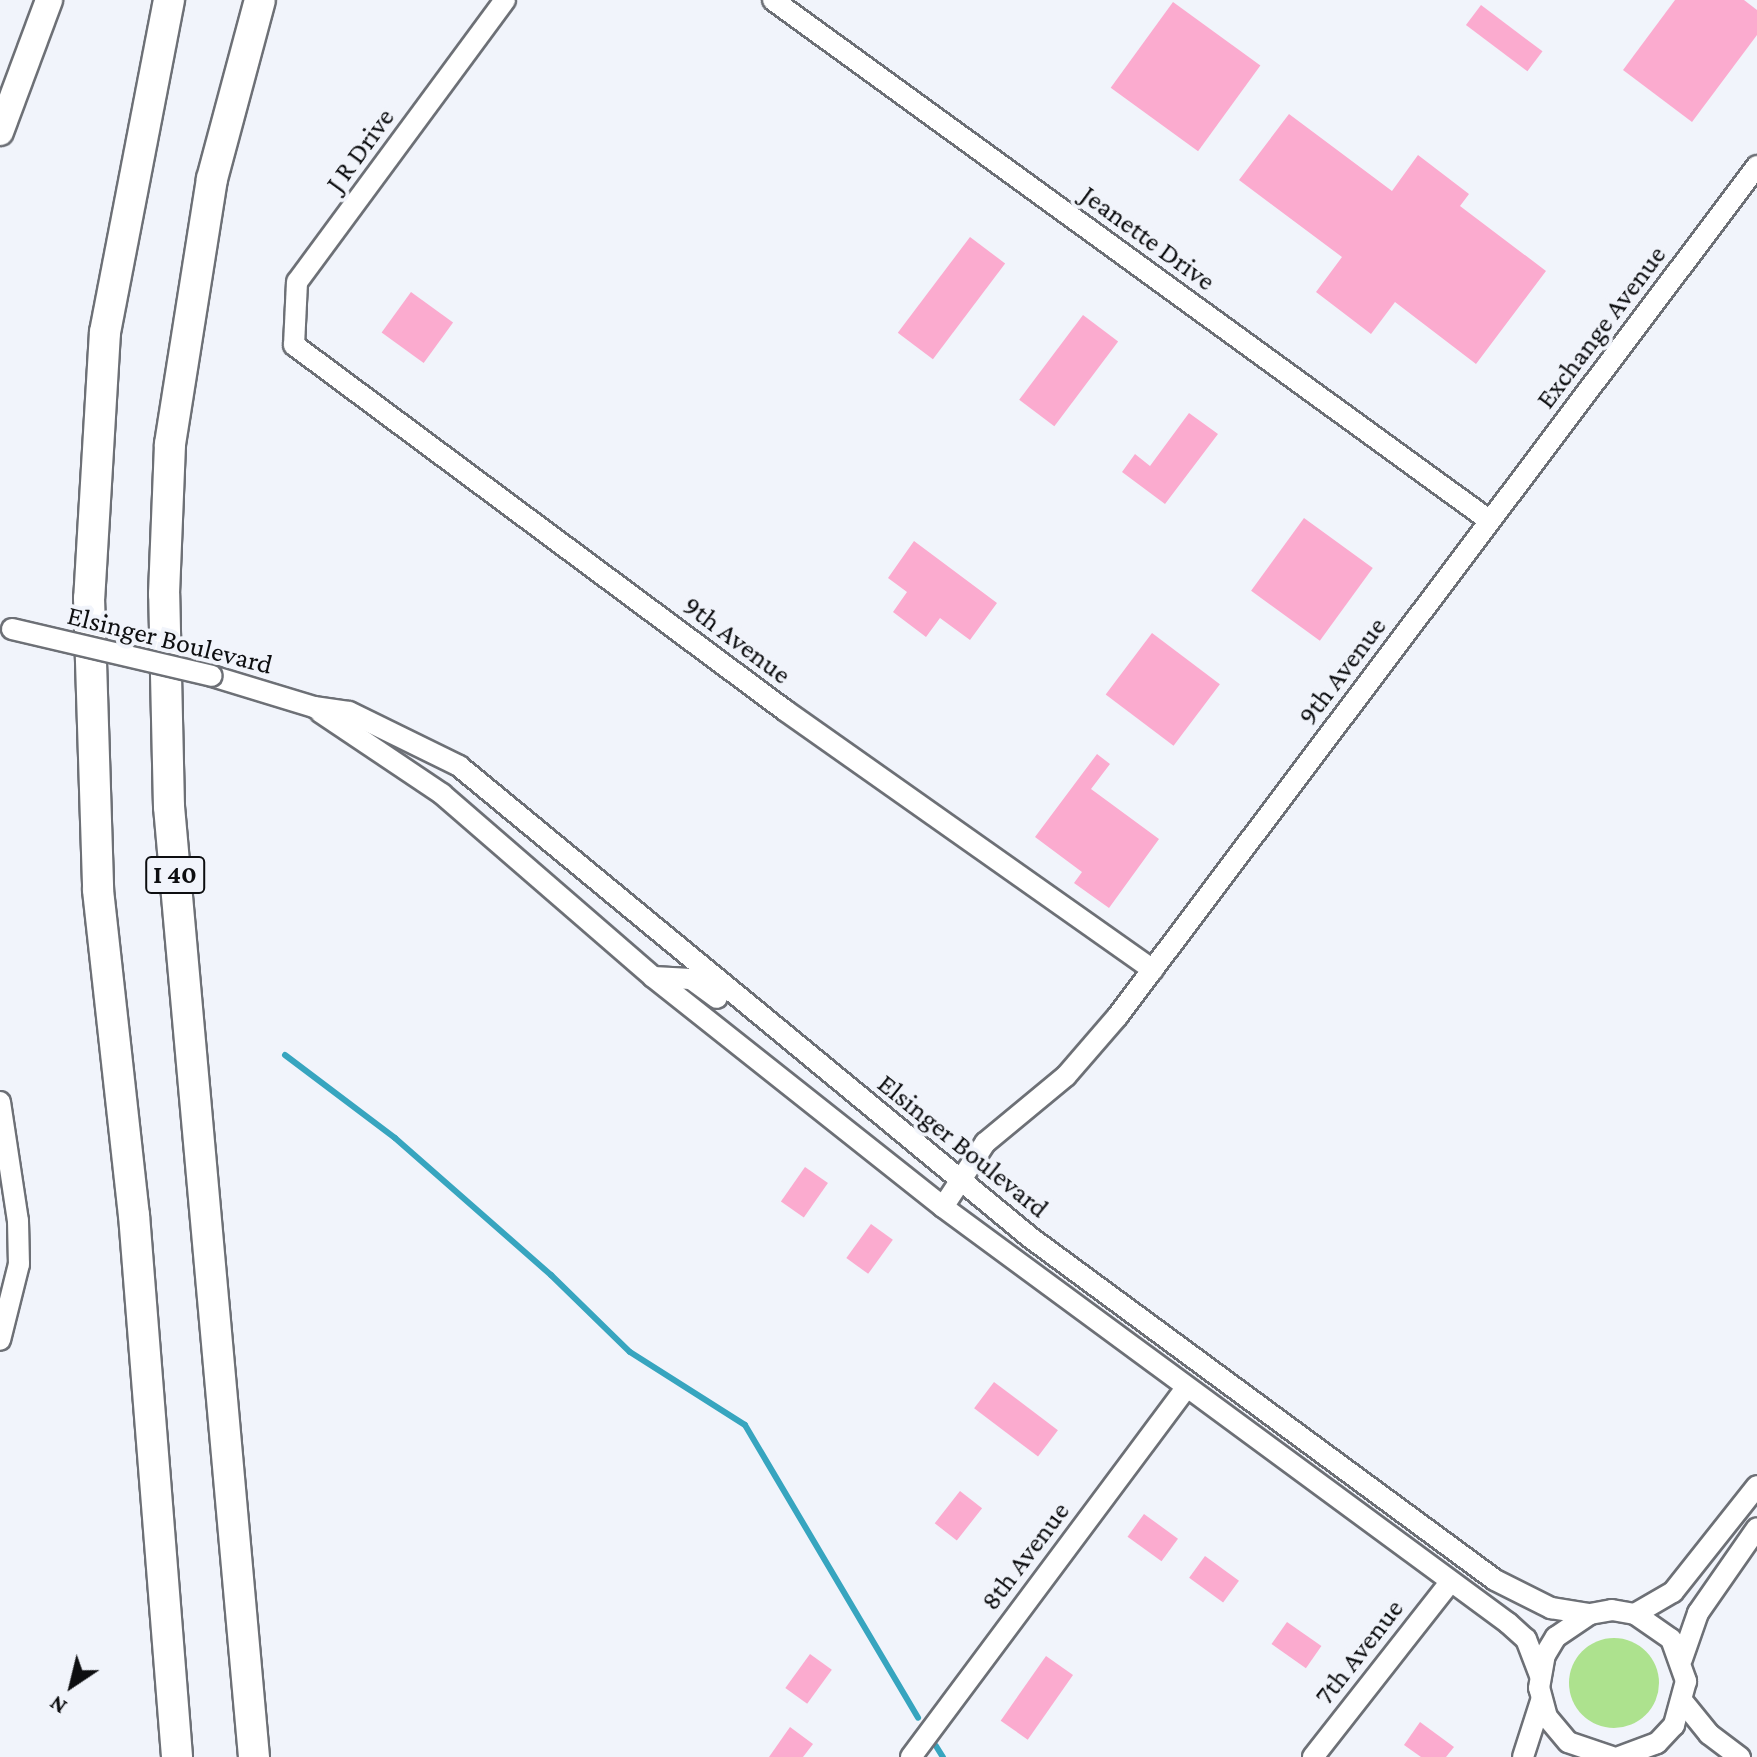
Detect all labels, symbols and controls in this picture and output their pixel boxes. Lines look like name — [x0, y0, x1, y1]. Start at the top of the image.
street label: J R Drive — [318, 102, 402, 198]
street label: Jeanette Drive — [1074, 178, 1222, 298]
street label: Exchange Avenue — [1529, 239, 1673, 415]
street label: 9th Avenue — [676, 589, 798, 691]
street label: Elsinger Boulevard — [64, 598, 276, 682]
street label: 9th Avenue — [1291, 610, 1393, 732]
road number: I 40 — [145, 853, 205, 897]
street label: Elsinger Boulevard — [871, 1067, 1055, 1225]
street label: 8th Avenue — [973, 1495, 1077, 1617]
street label: 7th Avenue — [1307, 1592, 1411, 1712]
north arrow — [32, 1645, 112, 1725]
text: N — [45, 1691, 71, 1720]

